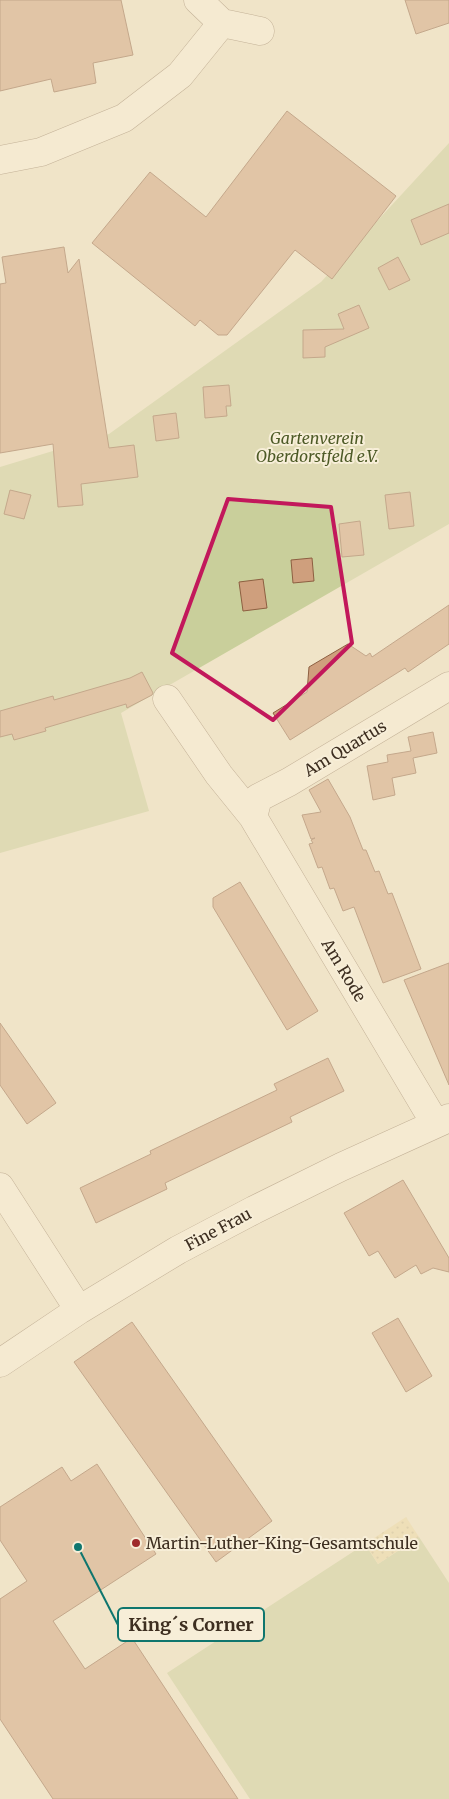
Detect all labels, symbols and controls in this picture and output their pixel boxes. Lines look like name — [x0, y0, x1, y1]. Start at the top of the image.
park label: Gartenverein Oberdorstfeld e.V. — [256, 428, 378, 466]
street label: Am Quartus — [299, 715, 390, 781]
street label: Am Rode — [317, 934, 371, 1005]
street label: Fine Frau — [181, 1203, 255, 1255]
place label: Martin-Luther-King-Gesamtschule — [146, 1533, 418, 1553]
marker: Martin-Luther-King-Gesamtschule — [130, 1537, 142, 1549]
callout: King´s Corner — [118, 1608, 264, 1641]
text: King´s Corner — [128, 1613, 254, 1636]

